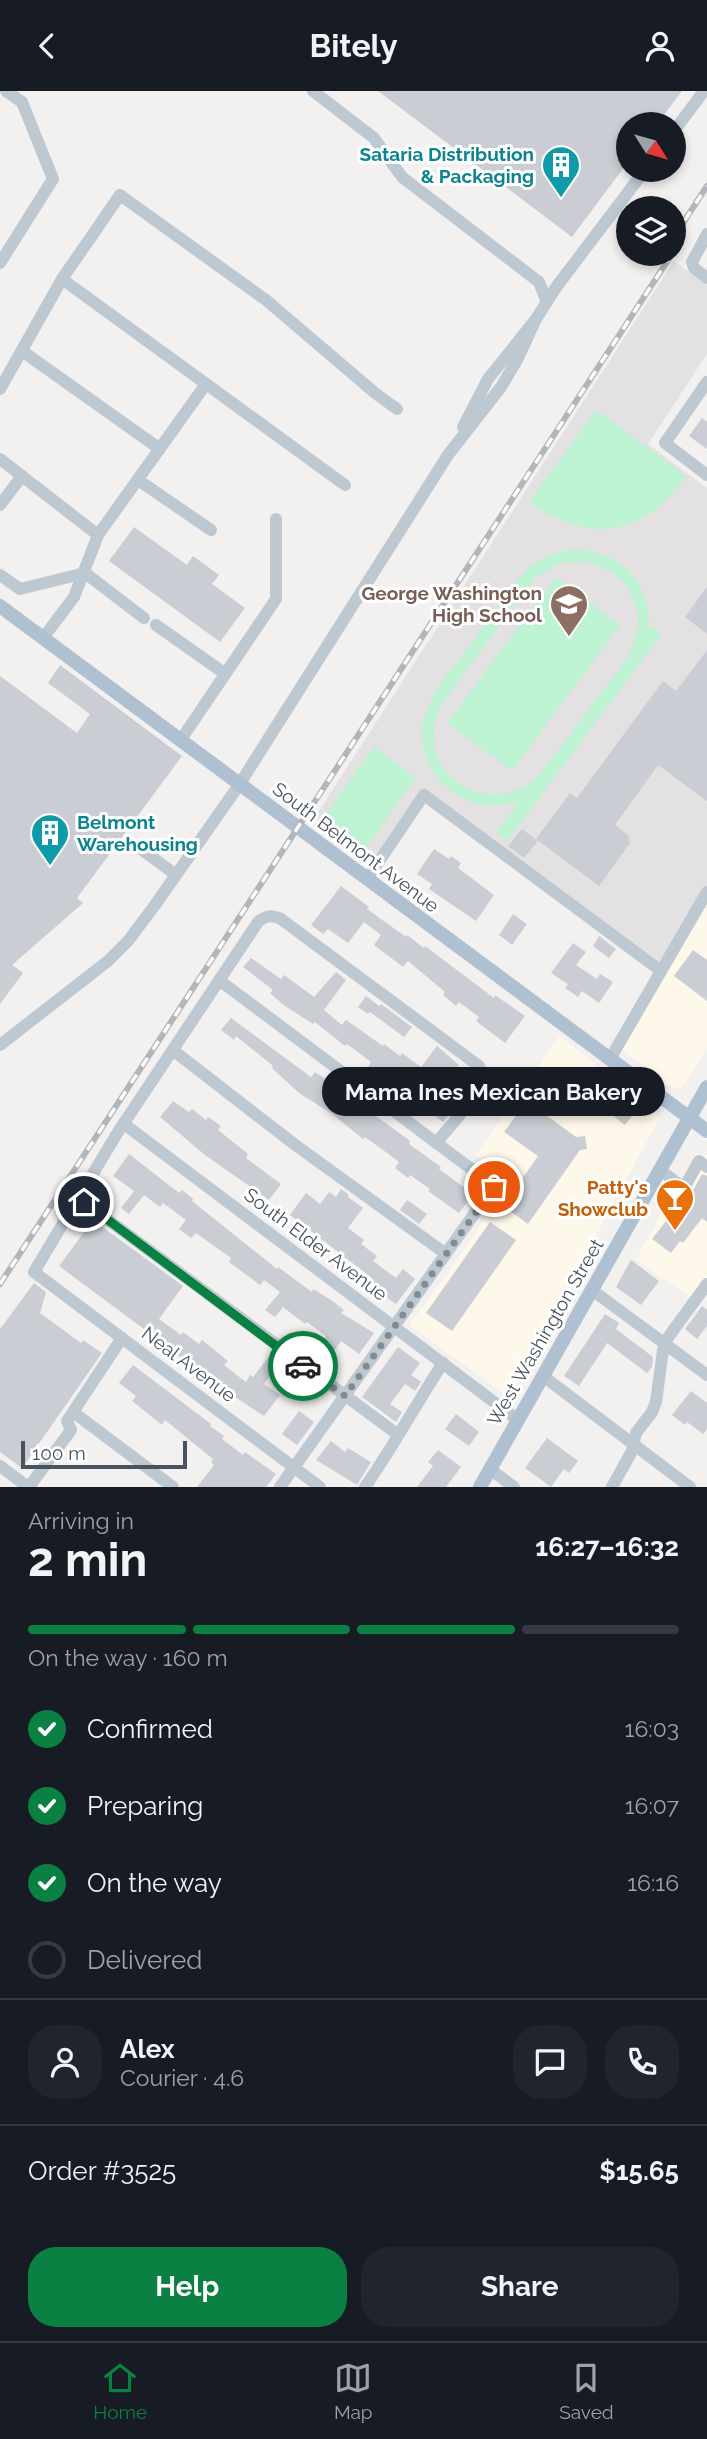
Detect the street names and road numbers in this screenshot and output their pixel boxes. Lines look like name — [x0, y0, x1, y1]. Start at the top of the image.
street label: South Belmont Avenue — [269, 777, 443, 917]
street label: South Elder Avenue — [240, 1183, 392, 1305]
street label: West Washington Street — [482, 1234, 608, 1429]
street label: Neal Avenue — [138, 1322, 240, 1406]

